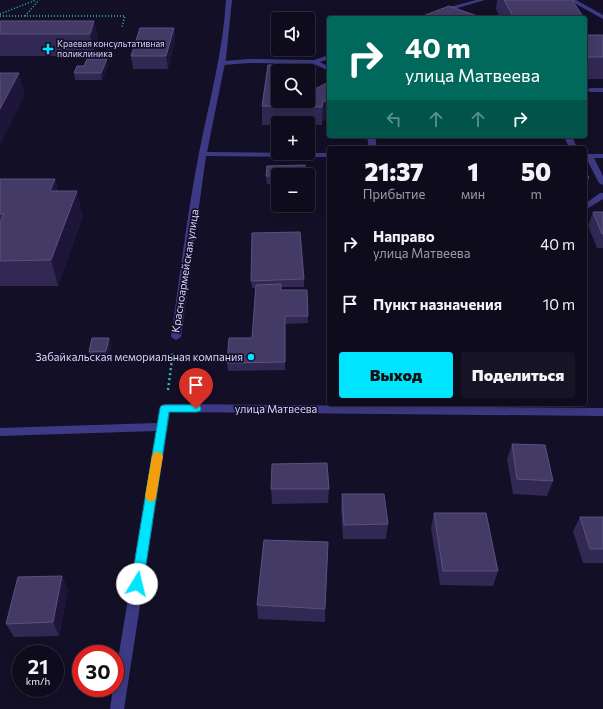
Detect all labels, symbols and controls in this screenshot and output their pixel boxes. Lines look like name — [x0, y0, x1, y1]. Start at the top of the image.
map controls — [271, 12, 315, 212]
button: sound — [271, 12, 315, 56]
text: 40 m — [405, 30, 471, 64]
icon: right — [339, 32, 391, 84]
place label: Краевая консультативная поликлиника — [57, 38, 165, 59]
marker: Краевая консультативная поликлиника — [42, 43, 54, 55]
button: search — [271, 64, 315, 108]
text: улица Матвеева — [405, 64, 540, 86]
icon: left — [383, 108, 405, 130]
icon: ahead — [425, 108, 447, 130]
icon: ahead — [467, 108, 489, 130]
icon: right — [509, 108, 531, 130]
button: + — [271, 116, 315, 160]
text: 21:37 — [364, 157, 424, 186]
text: 1 — [468, 157, 479, 186]
text: 50 — [521, 157, 551, 186]
button: − — [271, 168, 315, 212]
text: Прибытие — [363, 186, 425, 202]
text: мин — [461, 186, 485, 202]
text: m — [530, 186, 542, 202]
street label: Красноармейская улица — [168, 208, 201, 334]
text: Направо — [373, 227, 435, 245]
icon: right — [339, 233, 361, 255]
text: 40 m — [540, 235, 575, 253]
text: улица Матвеева — [373, 245, 470, 261]
icon: arrive — [339, 293, 361, 315]
text: Пункт назначения — [373, 295, 502, 313]
text: 10 m — [543, 295, 575, 313]
place label: Забайкальская мемориальная компания — [35, 350, 243, 363]
marker: Забайкальская мемориальная компания — [246, 352, 256, 362]
button: Выход — [339, 352, 453, 398]
button: Поделиться — [461, 352, 575, 398]
pin — [179, 368, 213, 409]
icon: arrive — [185, 374, 207, 396]
street label: улица Матвеева — [235, 402, 317, 415]
position arrow — [116, 563, 158, 605]
speed limit sign: 30 — [72, 645, 124, 697]
text: 21 — [28, 654, 48, 678]
text: km/h — [26, 675, 50, 687]

